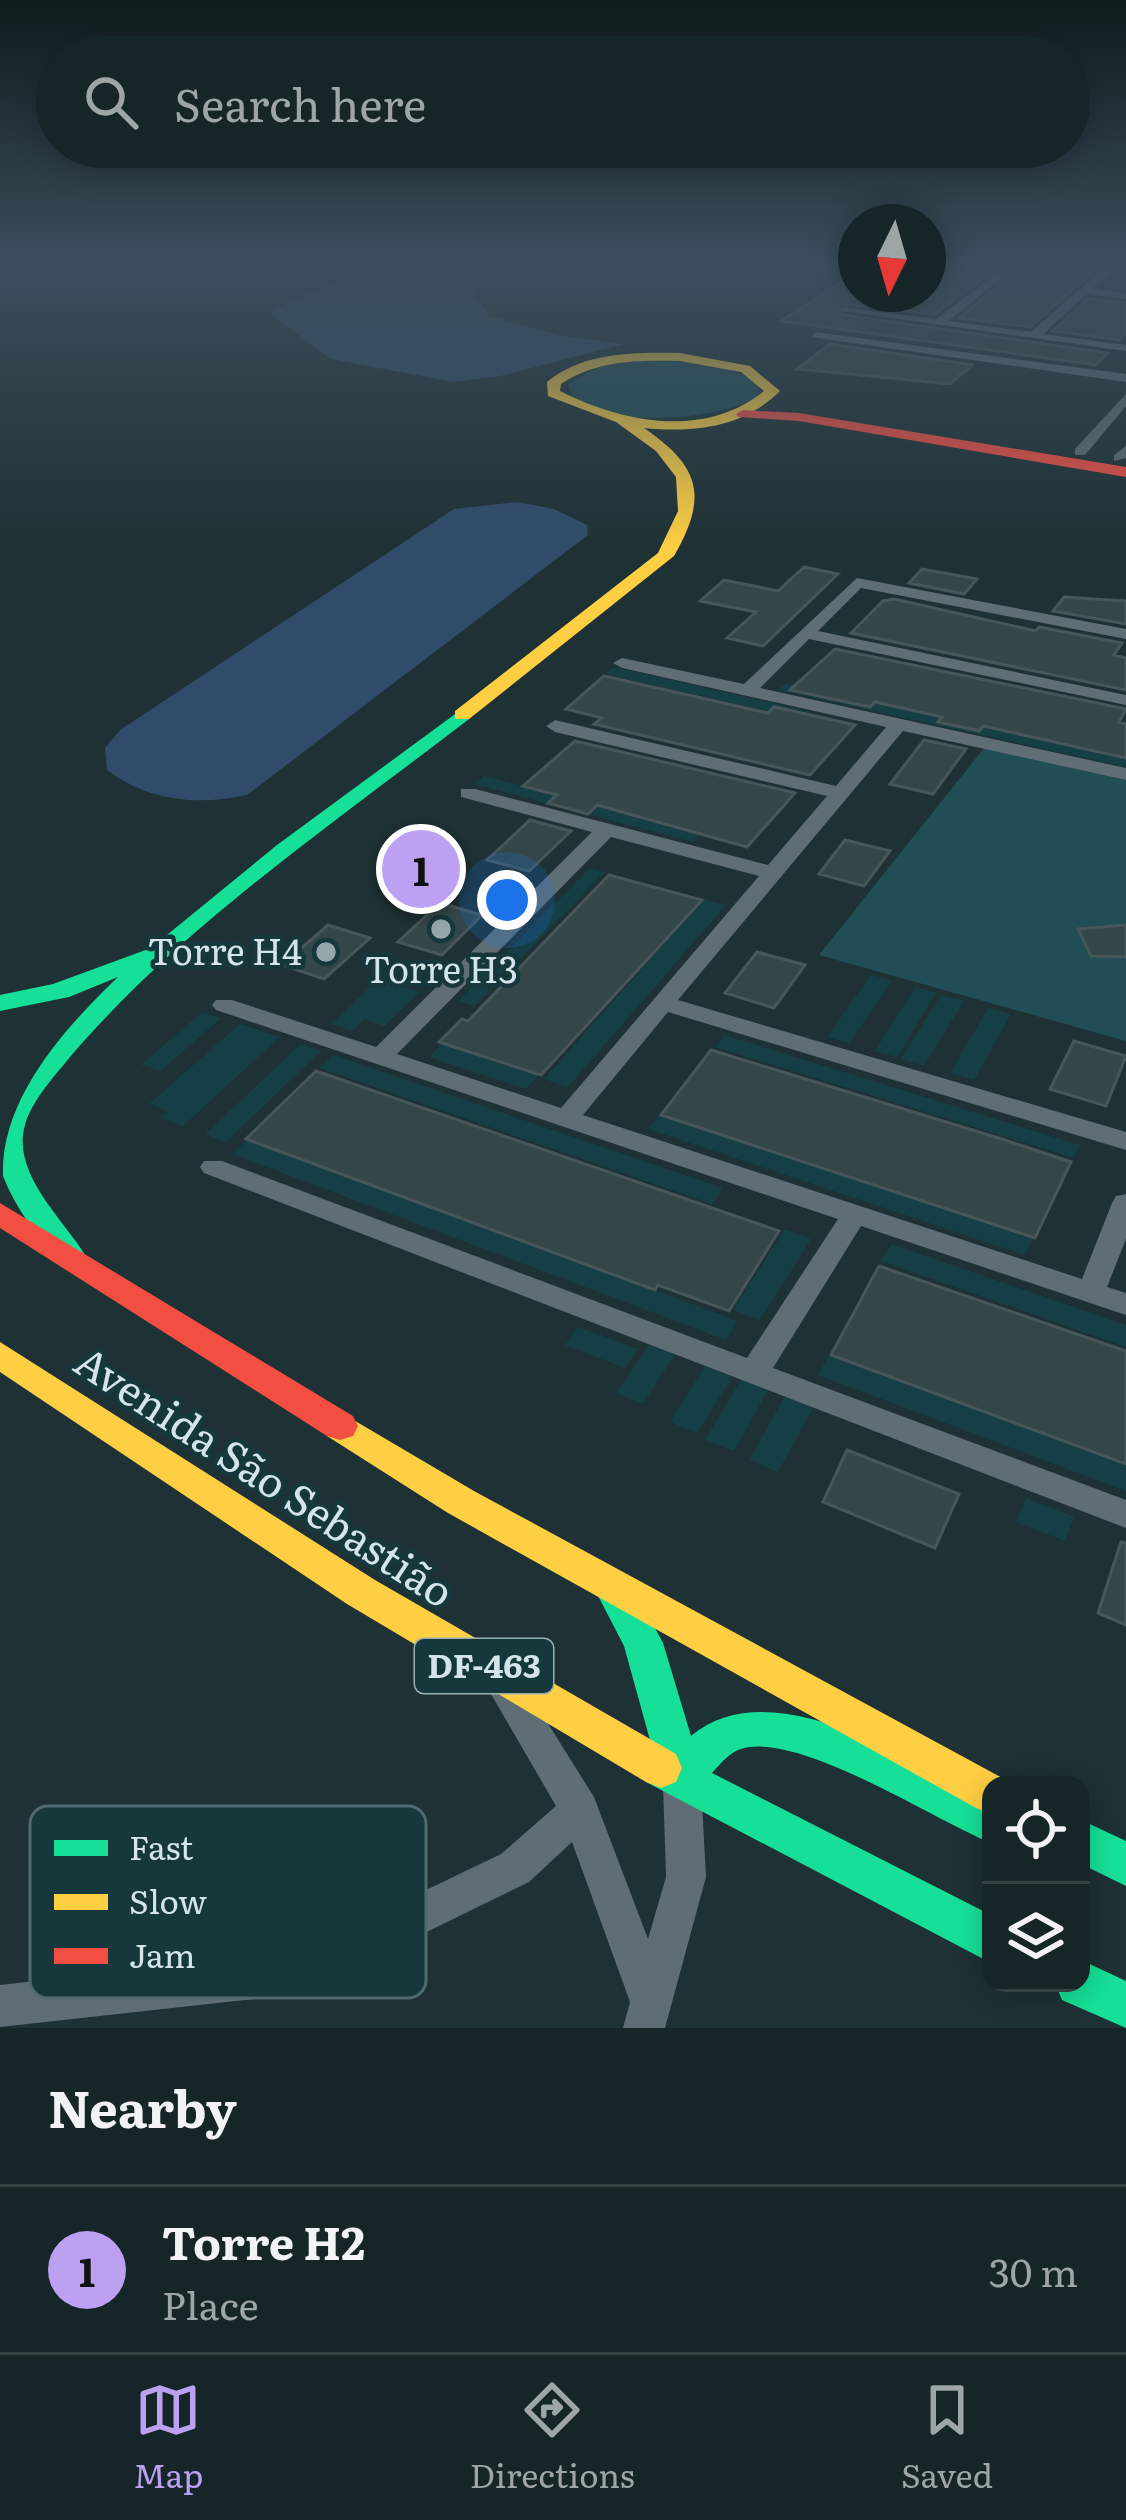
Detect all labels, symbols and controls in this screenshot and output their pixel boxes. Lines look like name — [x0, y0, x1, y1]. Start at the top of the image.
search box — [36, 36, 1090, 168]
icon: search — [78, 69, 144, 135]
text: Search here — [174, 69, 426, 136]
north arrow — [838, 204, 946, 312]
pin: 1 — [382, 824, 460, 914]
your location — [477, 870, 537, 930]
marker: Torre H3 — [428, 916, 454, 942]
place label: Torre H4 — [148, 923, 302, 976]
marker: Torre H4 — [313, 939, 339, 965]
place label: Torre H3 — [364, 941, 518, 994]
street label: Avenida São Sebastião — [64, 1328, 467, 1621]
road number: DF-463 — [415, 1639, 553, 1693]
map controls — [982, 1776, 1090, 1992]
button: locate — [982, 1776, 1090, 1884]
legend — [30, 1806, 426, 1998]
text: Fast — [129, 1821, 194, 1870]
text: Slow — [129, 1875, 207, 1924]
button: layers — [982, 1884, 1090, 1992]
text: Jam — [129, 1929, 196, 1978]
text: Nearby — [48, 2068, 237, 2144]
text: Torre H2 — [162, 2207, 365, 2274]
text: 1 — [79, 2241, 95, 2299]
text: 30 m — [989, 2241, 1078, 2299]
text: Place — [162, 2274, 259, 2332]
tab: Map — [133, 2377, 203, 2498]
tab: Directions — [470, 2377, 635, 2498]
tab: Saved — [901, 2377, 993, 2498]

